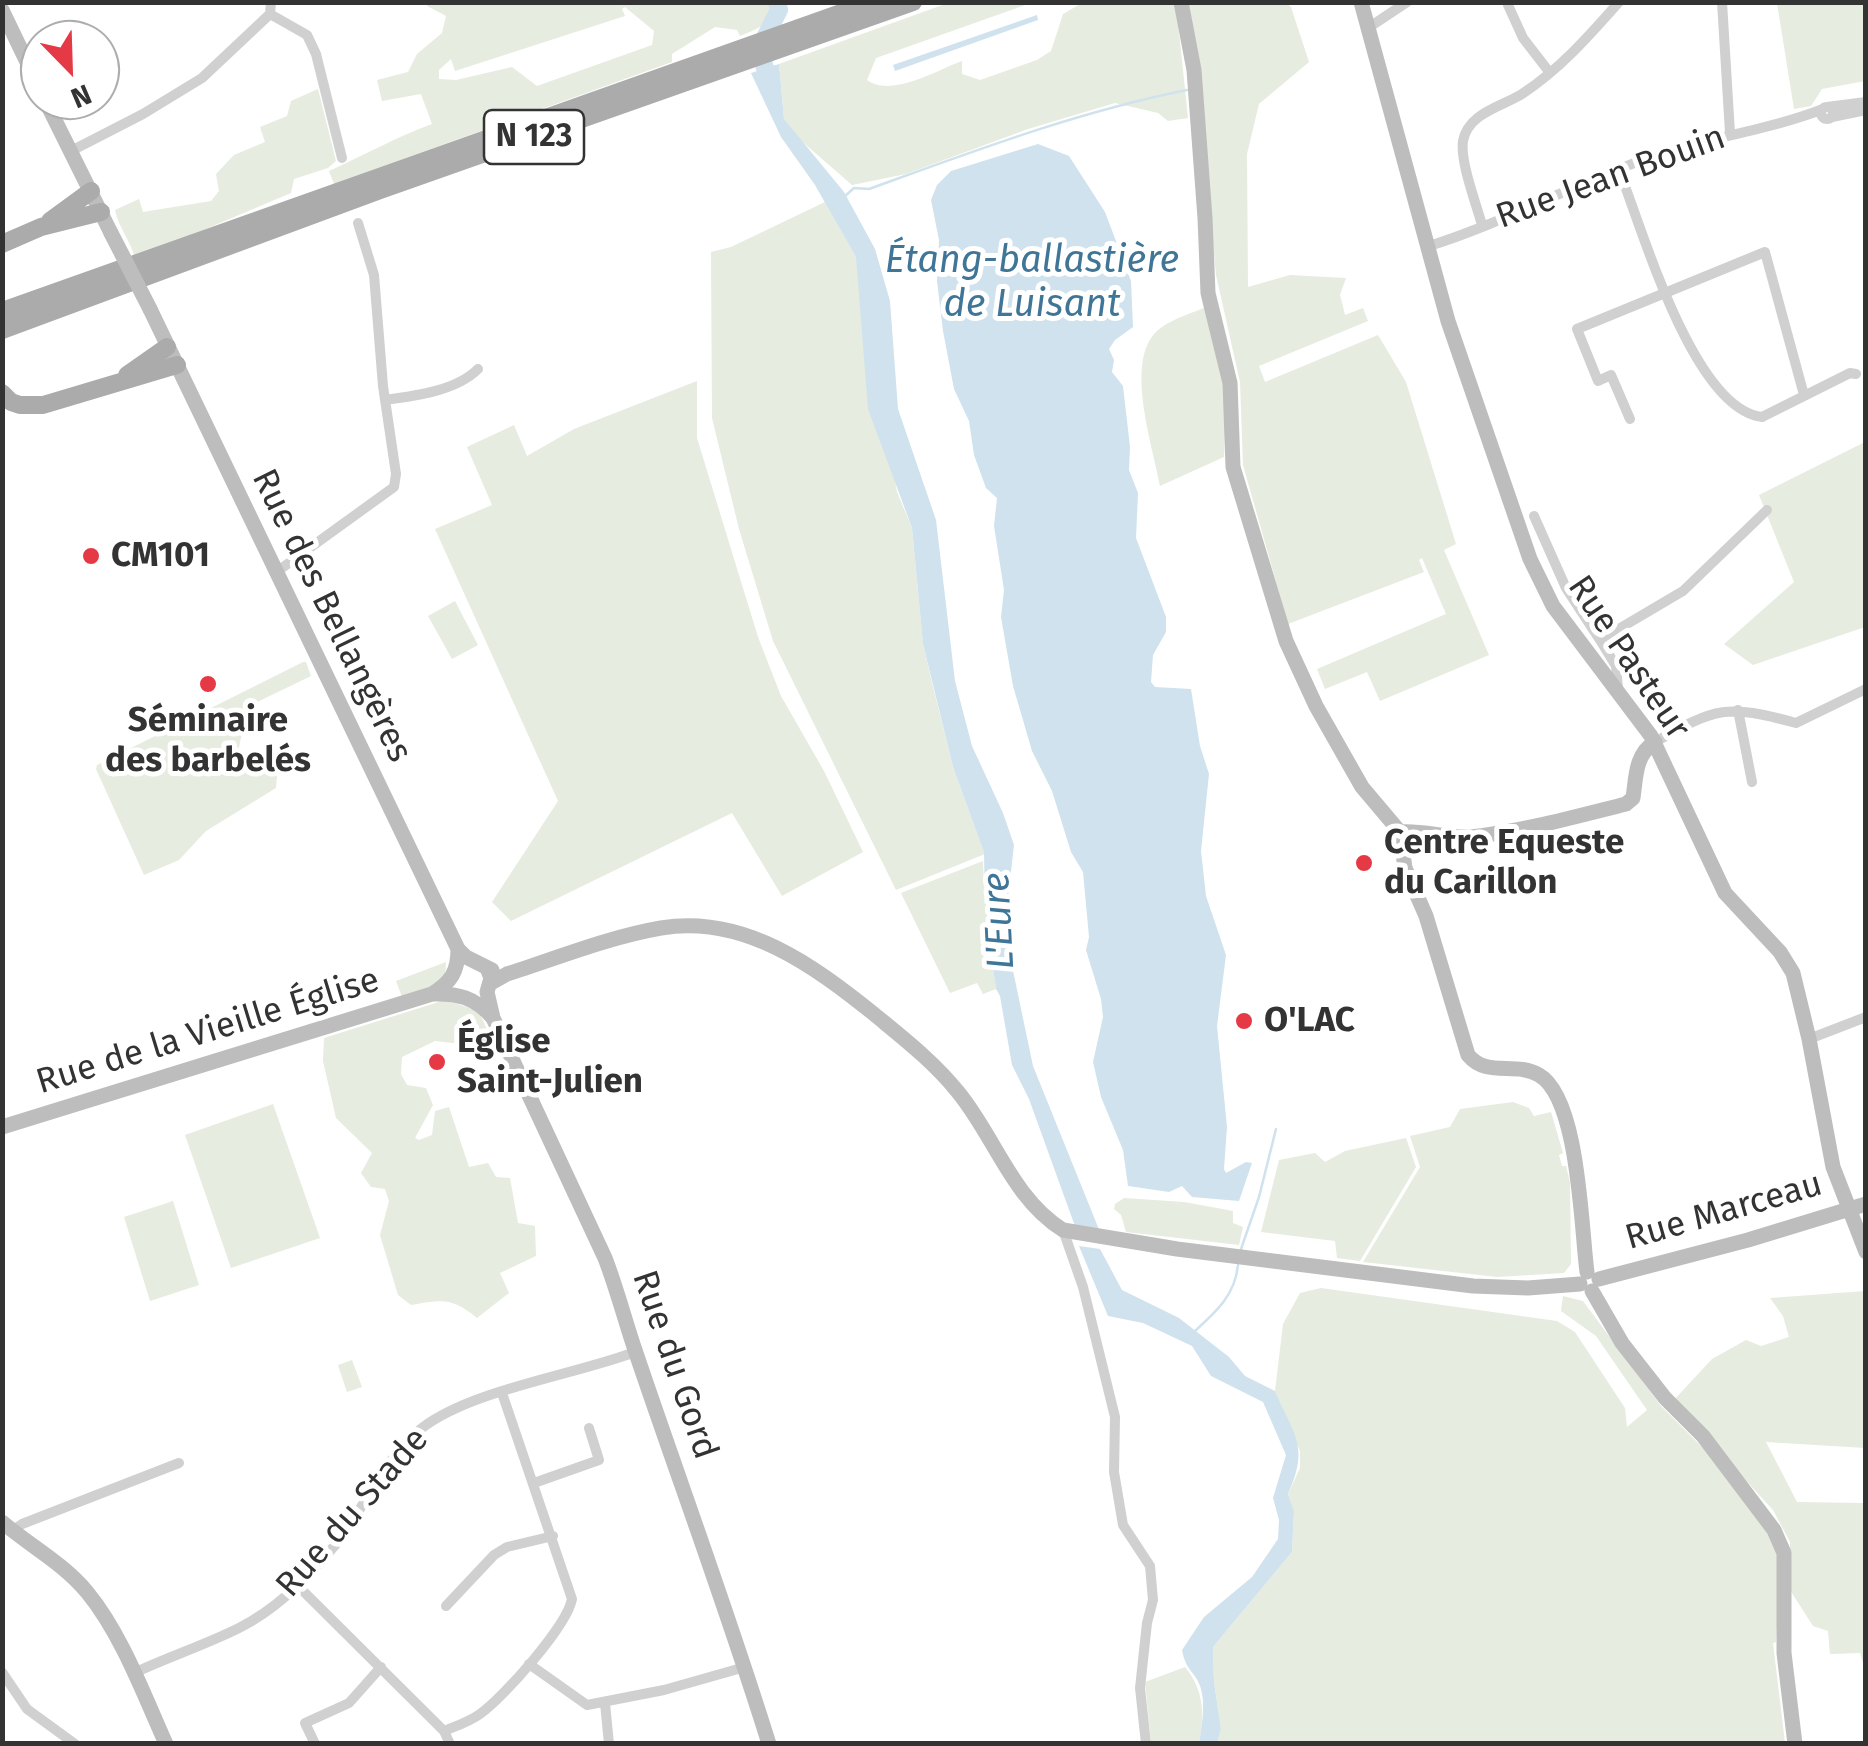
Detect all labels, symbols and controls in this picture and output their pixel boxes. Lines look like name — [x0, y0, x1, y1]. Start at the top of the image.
north arrow — [20, 20, 120, 120]
text: N — [66, 77, 96, 115]
road number: N 123 — [484, 110, 584, 164]
street label: Rue Jean Bouin — [1491, 117, 1731, 239]
water label: Étang-ballastière de Luisant — [885, 238, 1179, 328]
street label: Rue des Bellangères — [242, 463, 420, 769]
place label: CM101 — [111, 535, 210, 577]
marker: CM101 — [80, 545, 102, 567]
street label: Rue Pasteur — [1558, 568, 1698, 748]
marker: Séminaire des barbelés — [197, 673, 219, 695]
place label: Séminaire des barbelés — [105, 700, 311, 782]
place label: Centre Equeste du Carillon — [1384, 822, 1624, 904]
marker: Centre Equeste du Carillon — [1353, 852, 1375, 874]
water label: L'Eure — [975, 871, 1025, 971]
street label: Rue de la Vieille Église — [31, 960, 385, 1104]
place label: O'LAC — [1264, 1000, 1355, 1042]
marker: O'LAC — [1233, 1010, 1255, 1032]
place label: Église Saint-Julien — [457, 1021, 643, 1103]
marker: Église Saint-Julien — [426, 1051, 448, 1073]
street label: Rue Marceau — [1621, 1164, 1827, 1260]
street label: Rue du Gord — [622, 1265, 726, 1465]
street label: Rue du Stade — [268, 1420, 438, 1606]

